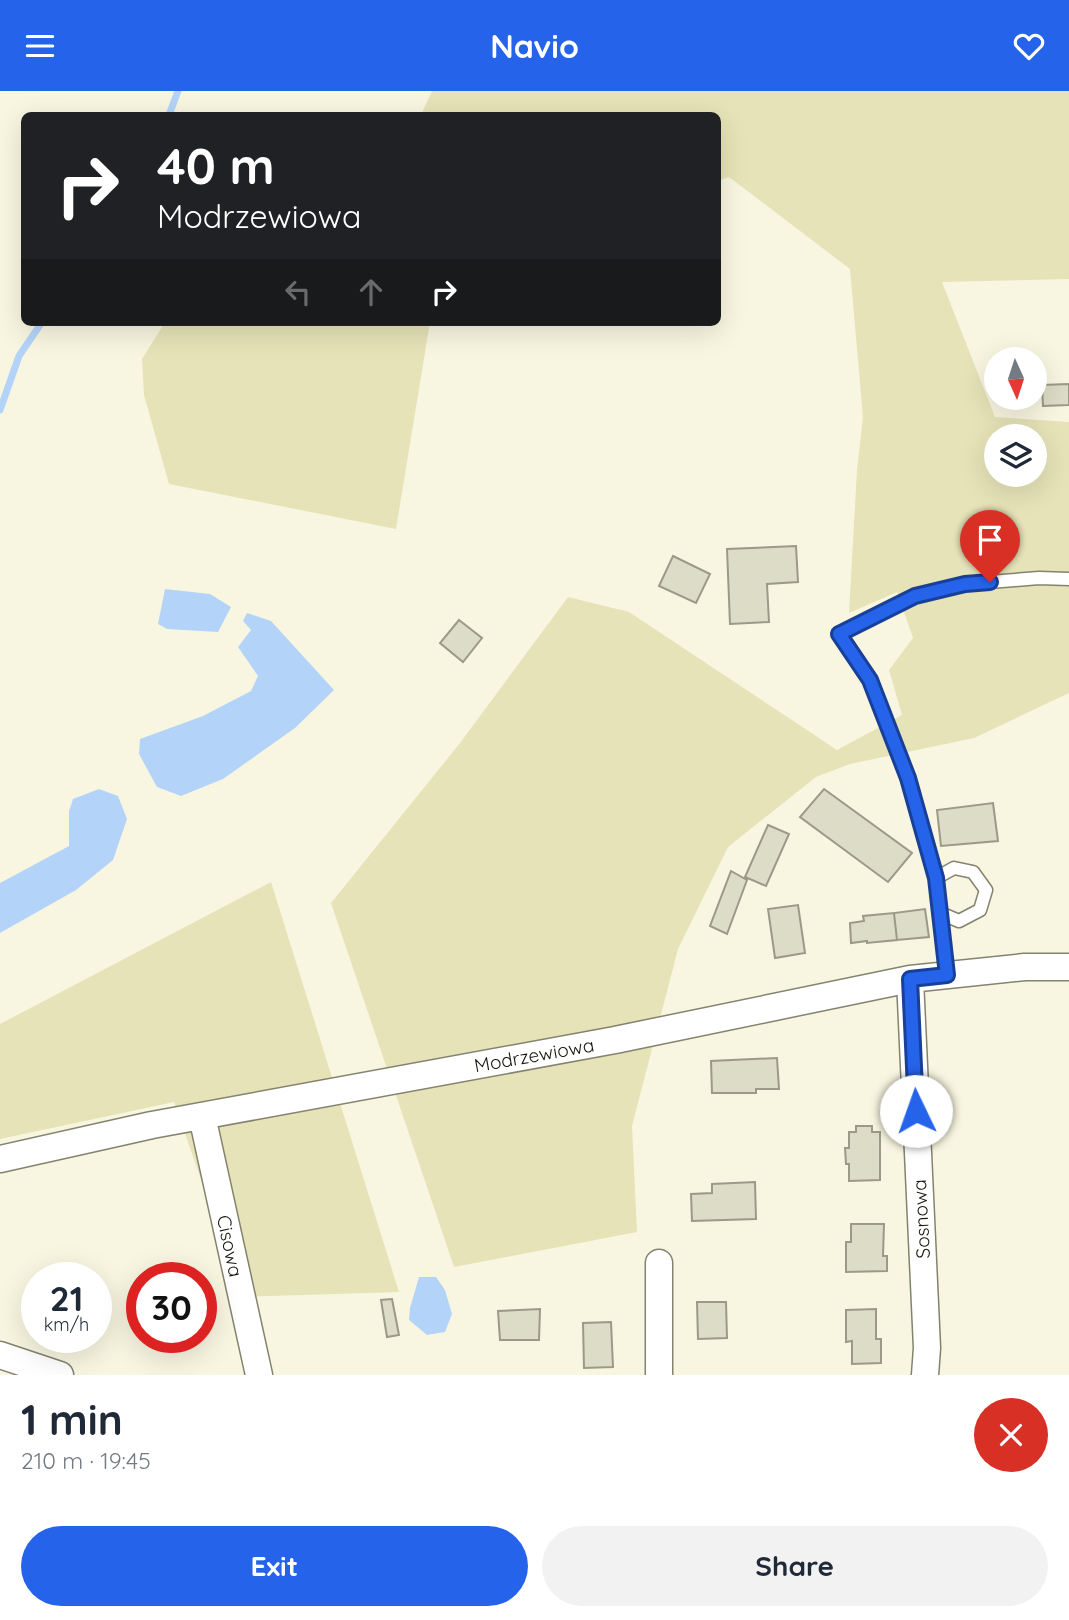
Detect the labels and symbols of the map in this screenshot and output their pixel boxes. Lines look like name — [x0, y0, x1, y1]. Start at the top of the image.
north arrow — [984, 347, 1046, 409]
pin — [960, 510, 1020, 582]
street label: Modrzewiowa — [472, 1033, 596, 1077]
position arrow — [879, 1074, 953, 1148]
street label: Sosnowa — [907, 1179, 935, 1259]
street label: Cisowa — [212, 1213, 248, 1279]
speed limit sign: 30 — [126, 1262, 217, 1353]

